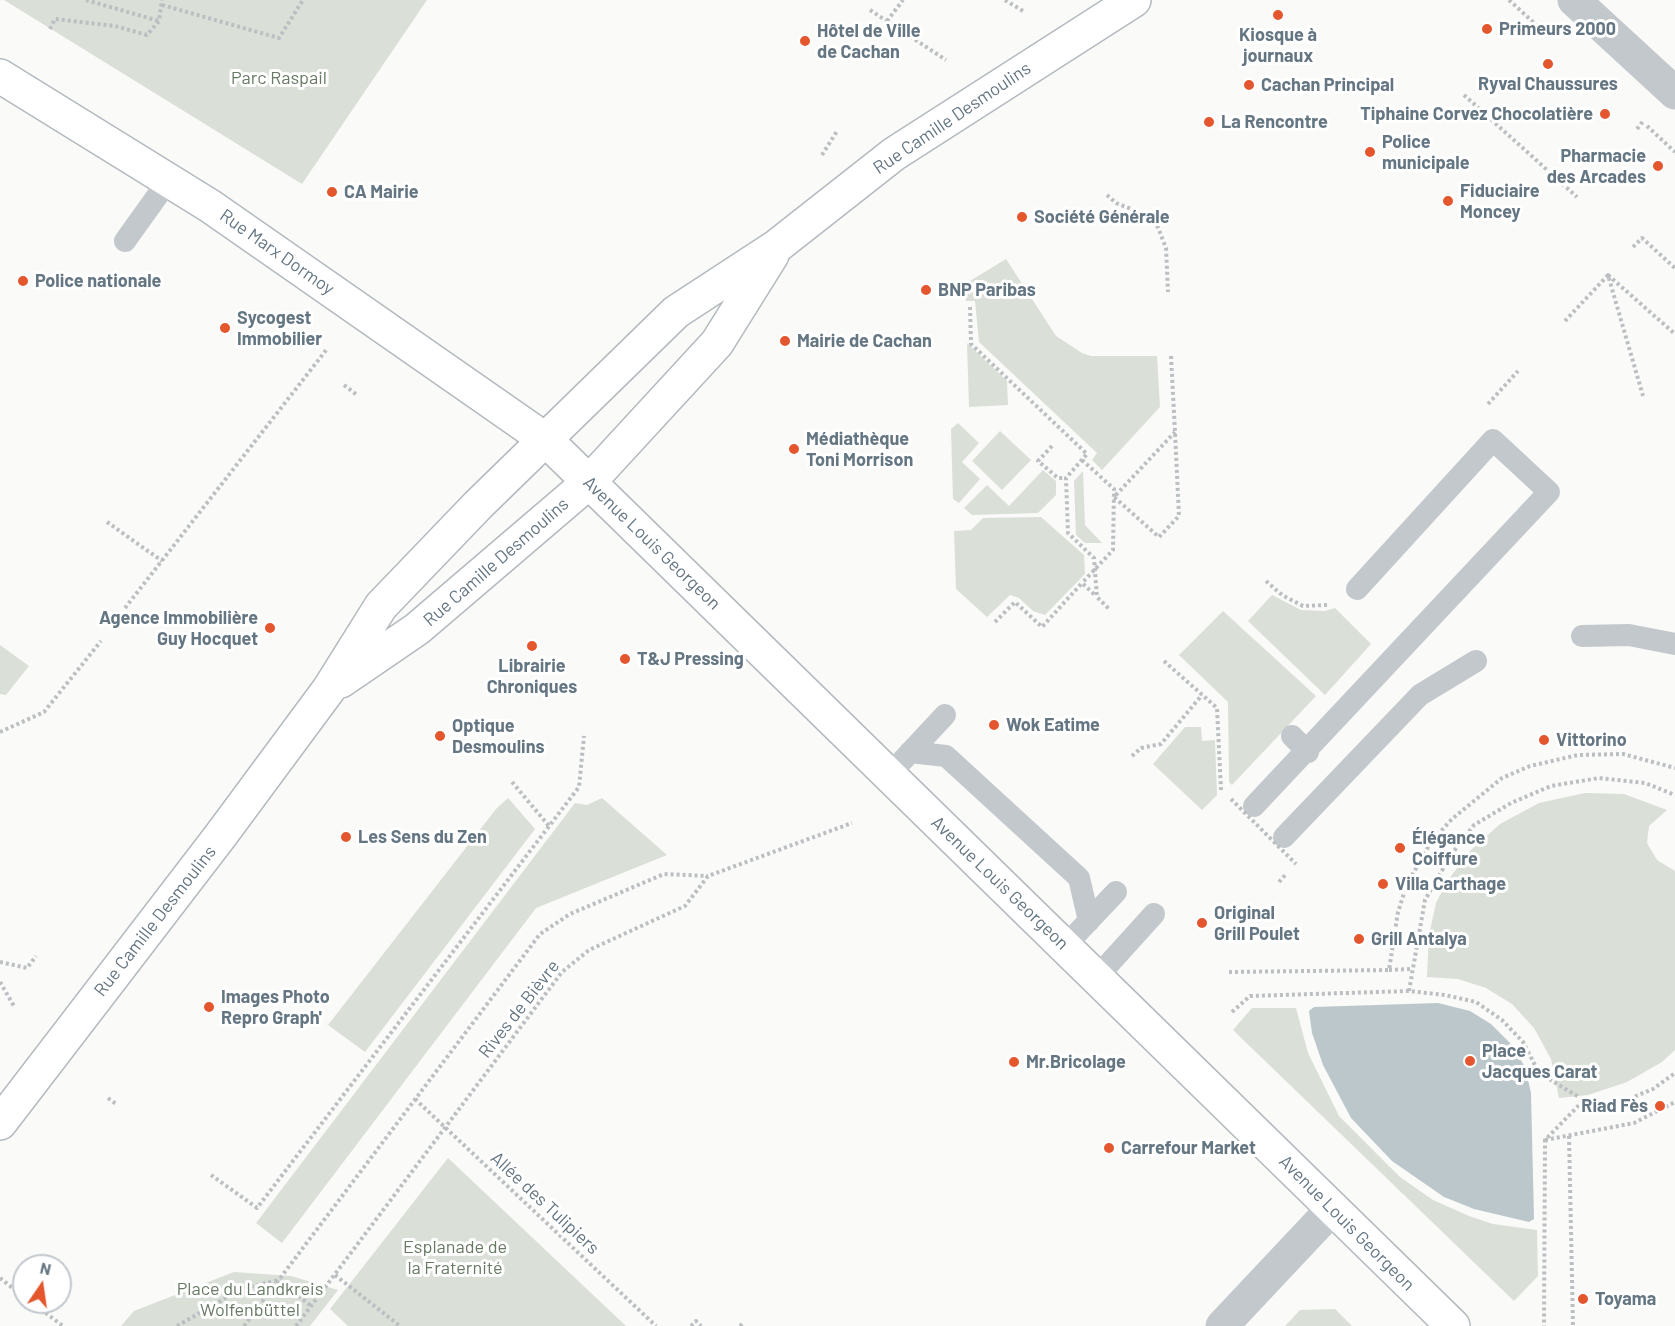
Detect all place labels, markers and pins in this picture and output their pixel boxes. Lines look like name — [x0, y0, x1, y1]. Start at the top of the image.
marker: Kiosque à journaux — [1271, 8, 1285, 22]
place label: Primeurs 2000 — [1499, 18, 1616, 40]
place label: Hôtel de Ville de Cachan — [817, 20, 920, 63]
marker: Primeurs 2000 — [1480, 22, 1494, 36]
place label: Kiosque à journaux — [1239, 24, 1317, 66]
marker: Hôtel de Ville de Cachan — [798, 34, 812, 48]
marker: Ryval Chaussures — [1541, 57, 1555, 71]
place label: Ryval Chaussures — [1478, 73, 1618, 95]
place label: Cachan Principal — [1261, 74, 1394, 96]
marker: Cachan Principal — [1242, 78, 1256, 92]
place label: Tiphaine Corvez Chocolatière — [1360, 103, 1593, 125]
marker: Tiphaine Corvez Chocolatière — [1598, 107, 1612, 121]
place label: La Rencontre — [1221, 111, 1328, 133]
marker: La Rencontre — [1202, 115, 1216, 129]
place label: Police municipale — [1382, 131, 1469, 174]
marker: Police municipale — [1363, 145, 1377, 159]
place label: Pharmacie des Arcades — [1547, 145, 1646, 188]
marker: Pharmacie des Arcades — [1651, 159, 1665, 173]
place label: Fiduciaire Moncey — [1460, 180, 1540, 222]
place label: CA Mairie — [344, 181, 419, 203]
marker: CA Mairie — [325, 185, 339, 199]
marker: Fiduciaire Moncey — [1441, 194, 1455, 208]
place label: Société Générale — [1034, 206, 1170, 228]
marker: Société Générale — [1015, 210, 1029, 224]
place label: Police nationale — [35, 270, 161, 292]
marker: Police nationale — [16, 274, 30, 288]
place label: BNP Paribas — [938, 279, 1036, 301]
marker: BNP Paribas — [919, 283, 933, 297]
place label: Sycogest Immobilier — [237, 307, 322, 350]
marker: Sycogest Immobilier — [218, 321, 232, 335]
place label: Mairie de Cachan — [797, 330, 932, 352]
marker: Mairie de Cachan — [778, 334, 792, 348]
place label: Médiathèque Toni Morrison — [806, 428, 913, 470]
marker: Médiathèque Toni Morrison — [787, 442, 801, 456]
place label: Agence Immobilière Guy Hocquet — [99, 607, 258, 650]
marker: Agence Immobilière Guy Hocquet — [263, 621, 277, 635]
marker: Librairie Chroniques — [525, 639, 539, 653]
place label: T&J Pressing — [637, 648, 744, 670]
marker: T&J Pressing — [618, 652, 632, 666]
place label: Librairie Chroniques — [487, 655, 577, 698]
place label: Wok Eatime — [1006, 714, 1100, 736]
place label: Optique Desmoulins — [452, 715, 545, 758]
marker: Wok Eatime — [987, 718, 1001, 732]
marker: Optique Desmoulins — [433, 729, 447, 743]
place label: Vittorino — [1556, 729, 1627, 751]
marker: Vittorino — [1537, 733, 1551, 747]
place label: Les Sens du Zen — [358, 826, 487, 848]
place label: Élégance Coiffure — [1412, 827, 1485, 870]
marker: Les Sens du Zen — [339, 830, 353, 844]
marker: Élégance Coiffure — [1393, 841, 1407, 855]
place label: Villa Carthage — [1395, 873, 1506, 895]
marker: Villa Carthage — [1376, 877, 1390, 891]
place label: Original Grill Poulet — [1214, 902, 1300, 944]
marker: Original Grill Poulet — [1195, 916, 1209, 930]
place label: Grill Antalya — [1371, 928, 1467, 950]
marker: Grill Antalya — [1352, 932, 1366, 946]
place label: Images Photo Repro Graph' — [221, 986, 330, 1028]
marker: Images Photo Repro Graph' — [202, 1000, 216, 1014]
place label: Place Jacques Carat — [1482, 1040, 1597, 1082]
place label: Mr.Bricolage — [1026, 1051, 1126, 1073]
marker: Place Jacques Carat — [1463, 1054, 1477, 1068]
marker: Mr.Bricolage — [1007, 1055, 1021, 1069]
place label: Riad Fès — [1581, 1095, 1648, 1117]
marker: Riad Fès — [1653, 1099, 1667, 1113]
place label: Carrefour Market — [1121, 1137, 1256, 1159]
marker: Carrefour Market — [1102, 1141, 1116, 1155]
place label: Toyama — [1595, 1288, 1656, 1310]
marker: Toyama — [1576, 1292, 1590, 1306]

